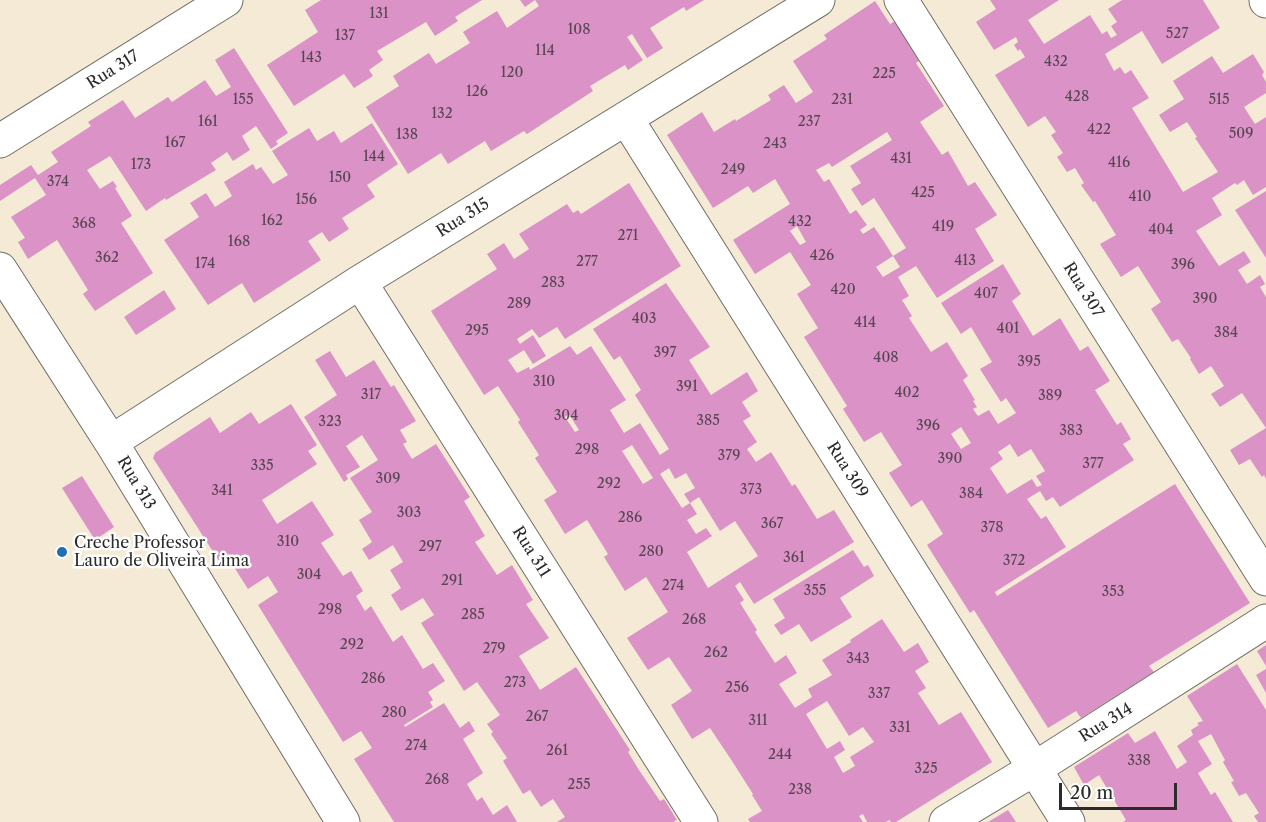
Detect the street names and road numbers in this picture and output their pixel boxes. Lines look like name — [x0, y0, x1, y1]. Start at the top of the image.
street label: Rua 317 — [83, 47, 143, 93]
street label: Rua 315 — [433, 194, 493, 242]
street label: Rua 307 — [1059, 259, 1107, 321]
street label: Rua 309 — [822, 438, 872, 502]
street label: Rua 313 — [113, 453, 159, 513]
street label: Rua 311 — [508, 523, 554, 581]
street label: Rua 314 — [1076, 699, 1136, 747]

